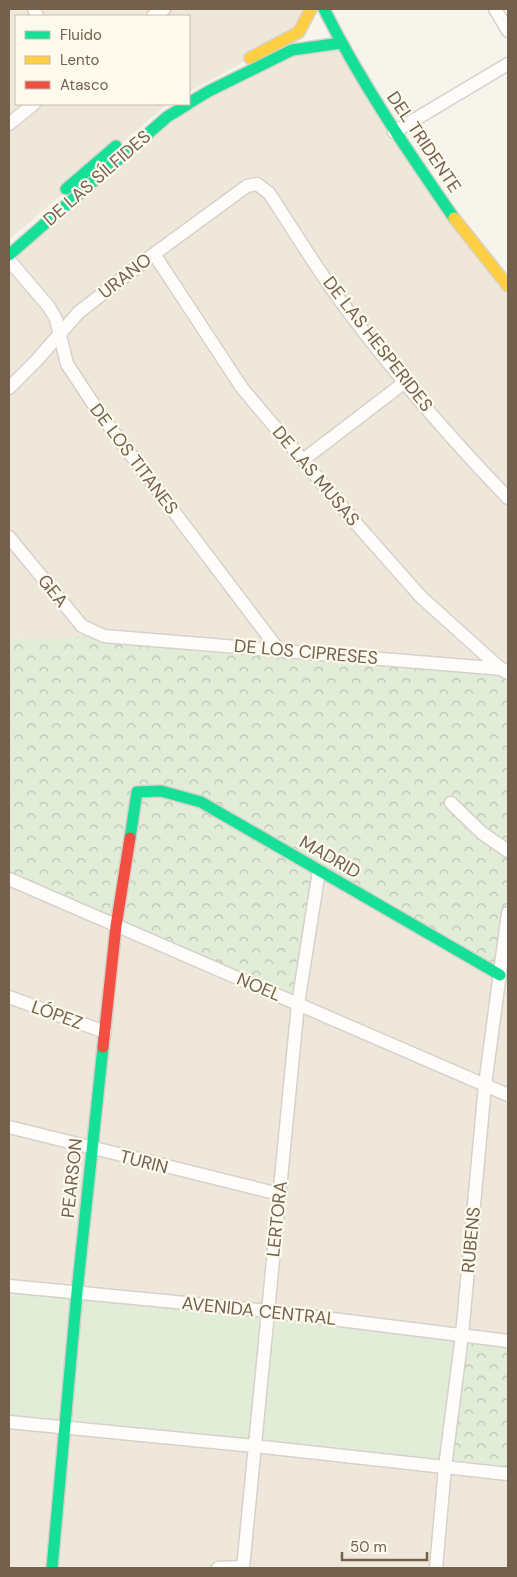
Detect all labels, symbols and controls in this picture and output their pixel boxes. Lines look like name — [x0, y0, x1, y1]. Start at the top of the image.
legend — [15, 15, 190, 105]
text: Fluido — [60, 25, 102, 45]
text: Lento — [60, 50, 99, 70]
text: Atasco — [60, 75, 108, 95]
street label: DEL TRIDENTE — [381, 87, 467, 197]
street label: DE LAS SÍLFIDES — [38, 125, 156, 231]
street label: URANO — [94, 248, 156, 304]
street label: DE LAS HESPERIDES — [318, 271, 438, 417]
street label: DE LOS TITANES — [84, 399, 184, 519]
street label: DE LAS MUSAS — [267, 421, 365, 531]
street label: GEA — [32, 570, 74, 612]
street label: DE LOS CIPRESES — [233, 634, 379, 670]
street label: MADRID — [295, 830, 365, 884]
street label: NOEL — [233, 967, 285, 1007]
street label: LÓPEZ — [28, 995, 86, 1035]
street label: PEARSON — [56, 1137, 88, 1219]
street label: TURIN — [117, 1144, 171, 1180]
street label: LERTORA — [261, 1180, 293, 1258]
street label: RUBENS — [456, 1206, 486, 1274]
street label: AVENIDA CENTRAL — [181, 1291, 337, 1331]
scale bar — [342, 1530, 427, 1562]
text: 50 m — [350, 1537, 387, 1557]

